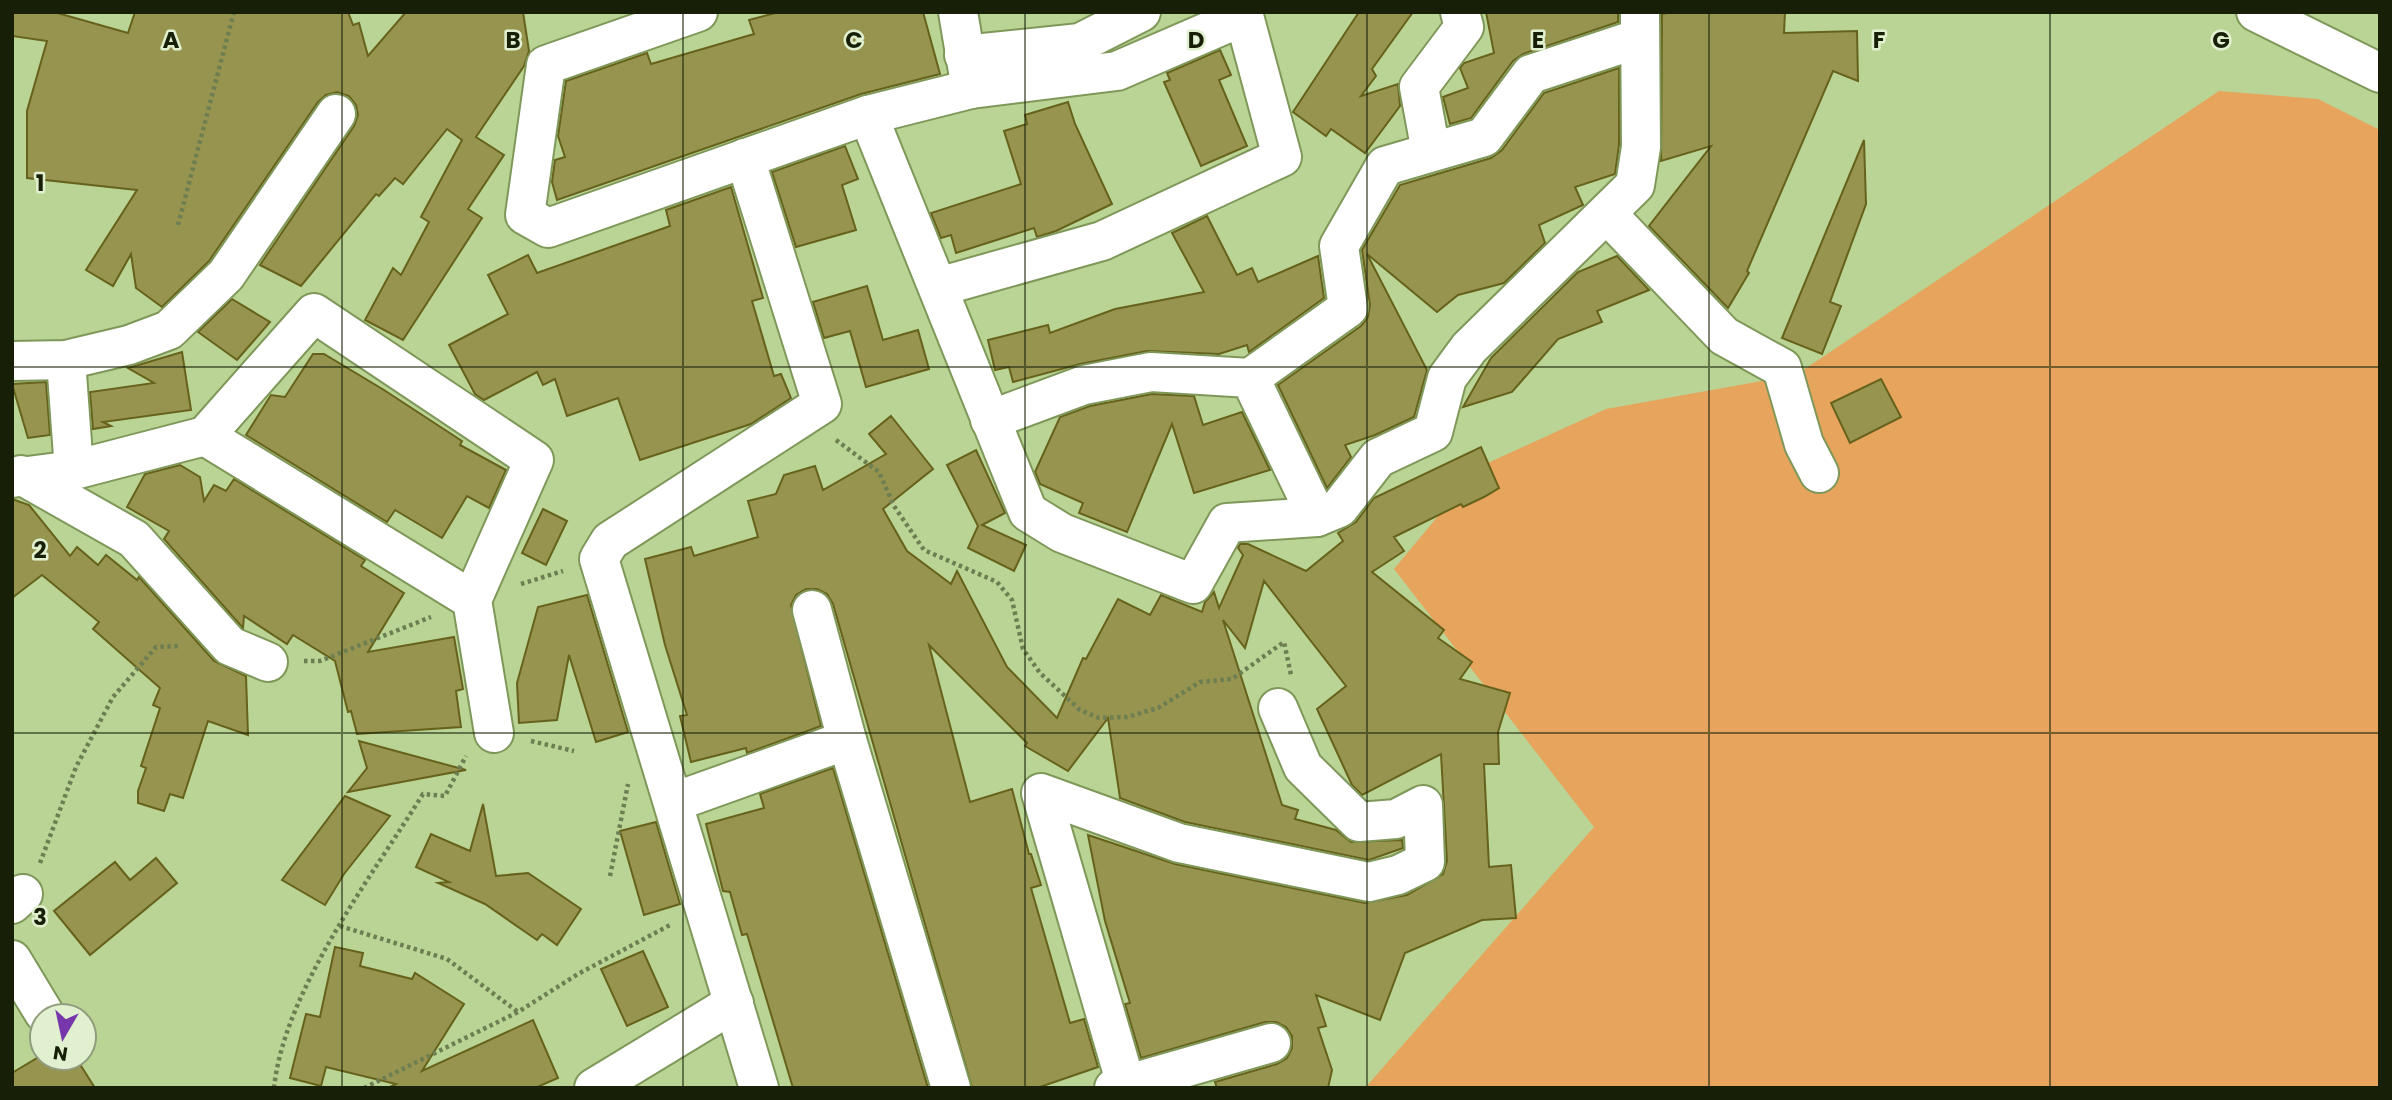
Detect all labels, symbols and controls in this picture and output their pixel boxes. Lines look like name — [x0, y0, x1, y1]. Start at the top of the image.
text: A — [163, 24, 180, 56]
text: B — [505, 24, 521, 56]
text: C — [845, 24, 863, 56]
text: D — [1188, 24, 1204, 56]
text: E — [1532, 24, 1544, 56]
text: F — [1873, 24, 1885, 56]
text: G — [2212, 24, 2230, 56]
text: 1 — [36, 167, 44, 199]
text: 2 — [33, 534, 47, 566]
text: 3 — [33, 901, 47, 933]
north arrow — [28, 1002, 98, 1072]
text: N — [51, 1039, 70, 1068]

